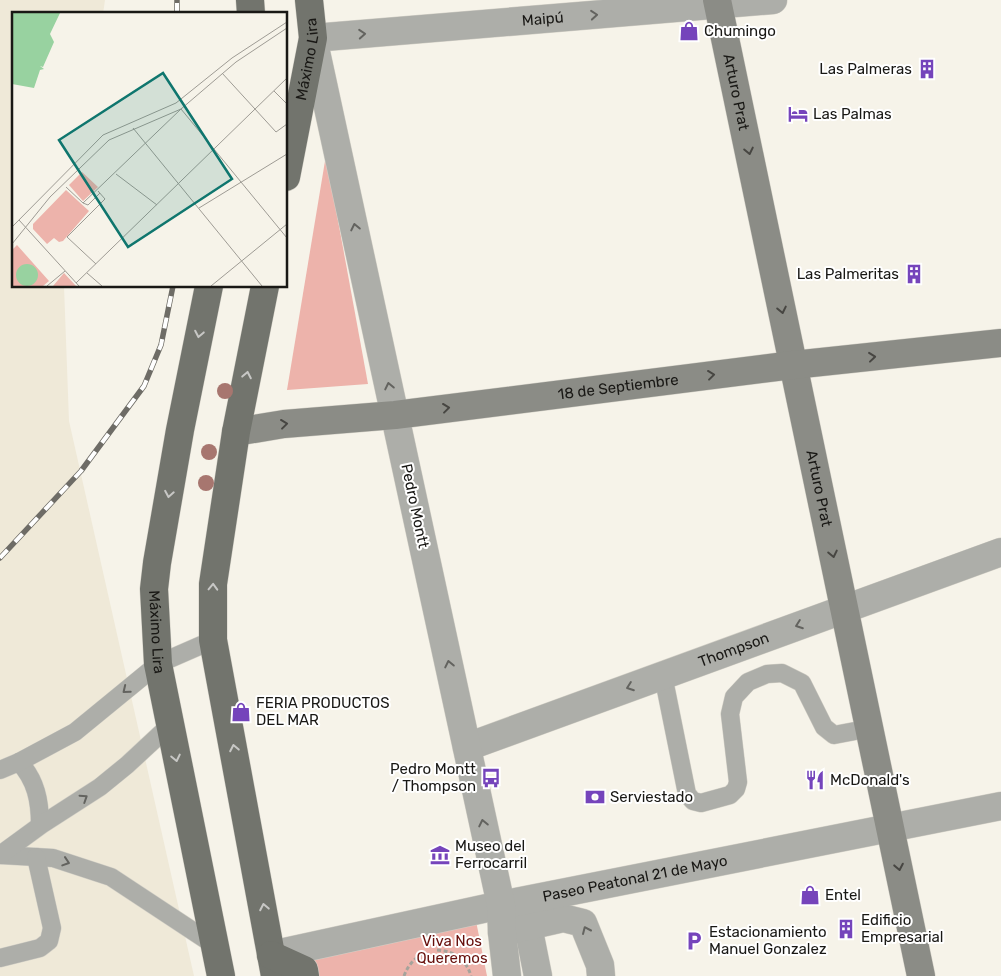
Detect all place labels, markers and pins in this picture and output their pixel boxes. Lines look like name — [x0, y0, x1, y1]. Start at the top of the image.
shop icon: Chumingo — [678, 20, 700, 42]
place label: Chumingo — [704, 22, 776, 40]
building icon: Las Palmeras — [916, 58, 938, 80]
place label: Las Palmeras — [819, 60, 912, 78]
hotel icon: Las Palmas — [787, 103, 809, 125]
place label: Las Palmas — [813, 105, 892, 123]
building icon: Las Palmeritas — [903, 263, 925, 285]
place label: Las Palmeritas — [797, 265, 899, 283]
place label: FERIA PRODUCTOS DEL MAR — [256, 694, 389, 729]
shop icon: FERIA PRODUCTOS DEL MAR — [230, 701, 252, 723]
place label: Pedro Montt / Thompson — [390, 760, 476, 795]
bus stop icon: Pedro Montt / Thompson — [480, 767, 502, 789]
restaurant icon: McDonald's — [804, 769, 826, 791]
place label: McDonald's — [830, 771, 910, 789]
bank icon: Serviestado — [584, 786, 606, 808]
place label: Serviestado — [610, 788, 693, 806]
place label: Museo del Ferrocarril — [455, 837, 527, 872]
museum icon: Museo del Ferrocarril — [429, 844, 451, 866]
shop icon: Entel — [799, 884, 821, 906]
place label: Entel — [825, 886, 861, 904]
place label: Edificio Empresarial — [861, 911, 944, 946]
building icon: Edificio Empresarial — [835, 918, 857, 940]
place label: Estacionamiento Manuel Gonzalez — [709, 923, 827, 958]
parking icon: Estacionamiento Manuel Gonzalez — [683, 930, 705, 952]

